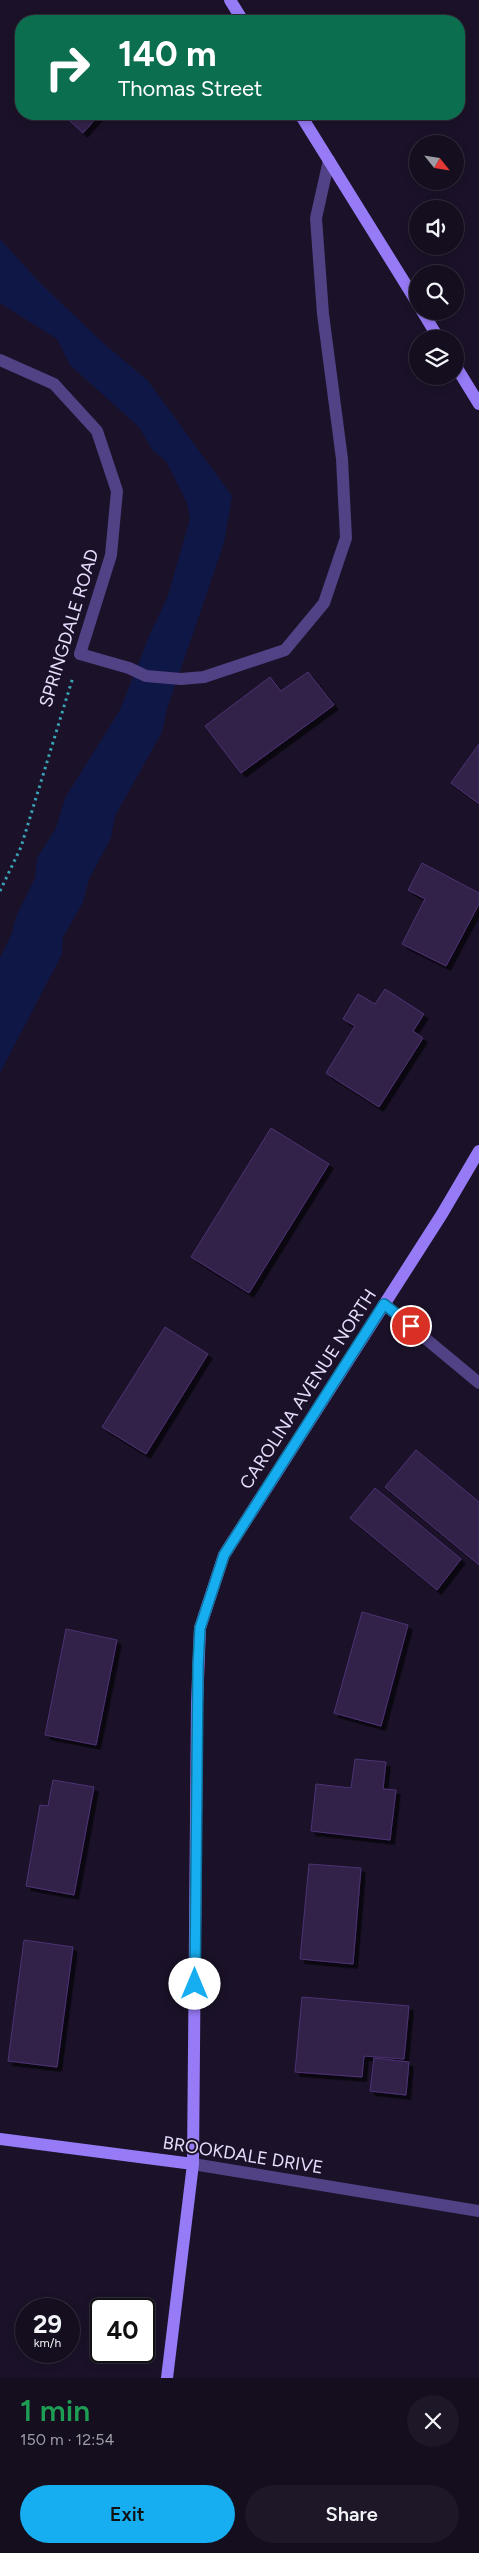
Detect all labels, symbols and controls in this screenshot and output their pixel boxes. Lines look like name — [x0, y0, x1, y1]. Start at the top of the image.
text: 140 m — [118, 33, 216, 75]
icon: right — [35, 35, 100, 100]
text: Thomas Street — [118, 75, 262, 102]
north arrow — [409, 135, 464, 190]
map controls — [409, 135, 464, 385]
button: sound — [409, 200, 464, 255]
button: search — [409, 265, 464, 320]
button: layers — [409, 330, 464, 385]
street label: SPRINGDALE ROAD — [34, 546, 104, 710]
street label: CAROLINA AVENUE NORTH — [235, 1285, 381, 1493]
pin — [390, 1305, 432, 1347]
icon: arrive — [397, 1312, 425, 1340]
position arrow — [168, 1957, 220, 2009]
street label: BROOKDALE DRIVE — [161, 2131, 325, 2179]
speed limit sign: 40 — [90, 2298, 155, 2363]
text: 29 — [33, 2309, 62, 2339]
text: km/h — [34, 2336, 61, 2350]
text: 1 min — [20, 2392, 90, 2429]
button: close — [407, 2395, 459, 2447]
text: 150 m · 12:54 — [20, 2430, 114, 2449]
button: Exit — [20, 2485, 235, 2543]
button: Share — [245, 2485, 459, 2543]

